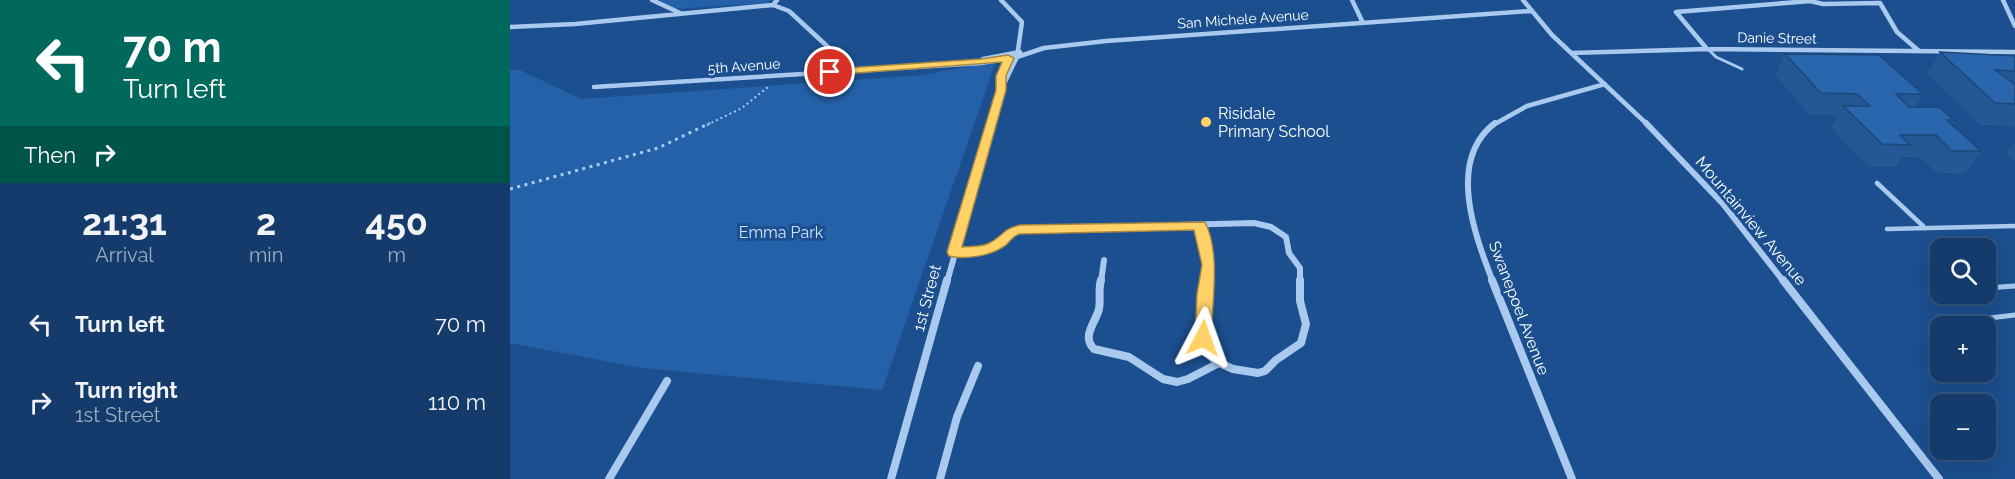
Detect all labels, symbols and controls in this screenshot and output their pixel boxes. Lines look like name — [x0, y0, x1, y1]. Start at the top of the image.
street label: San Michele Avenue — [1177, 6, 1309, 32]
text: 70 m — [123, 23, 222, 72]
icon: left — [24, 24, 102, 102]
street label: Danie Street — [1737, 29, 1817, 47]
pin — [804, 46, 855, 97]
street label: 5th Avenue — [707, 55, 781, 77]
icon: arrive — [813, 55, 846, 88]
text: Turn left — [123, 73, 226, 104]
place label: Risidale Primary School — [1218, 104, 1330, 141]
marker: Risidale Primary School — [1199, 115, 1213, 129]
icon: right — [88, 138, 121, 171]
text: Then — [24, 142, 76, 168]
street label: Mountainview Avenue — [1692, 153, 1810, 289]
text: 21:31 — [82, 201, 167, 243]
text: 2 — [256, 201, 276, 243]
text: 450 — [365, 201, 428, 243]
park label: Emma Park — [739, 223, 824, 242]
street label: Swanepoel Avenue — [1485, 238, 1553, 378]
map controls — [1930, 238, 1996, 460]
button: search — [1930, 238, 1996, 304]
text: Arrival — [95, 243, 154, 267]
text: min — [249, 243, 283, 267]
text: m — [387, 243, 406, 267]
street label: 1st Street — [909, 262, 945, 333]
position arrow — [1171, 306, 1235, 370]
icon: left — [24, 308, 57, 341]
text: Turn left — [75, 311, 165, 337]
text: 70 m — [435, 311, 486, 337]
button: + — [1930, 316, 1996, 382]
text: Turn right — [75, 377, 178, 403]
icon: right — [24, 386, 57, 419]
text: 110 m — [428, 389, 486, 415]
button: − — [1930, 394, 1996, 460]
text: 1st Street — [75, 403, 160, 427]

